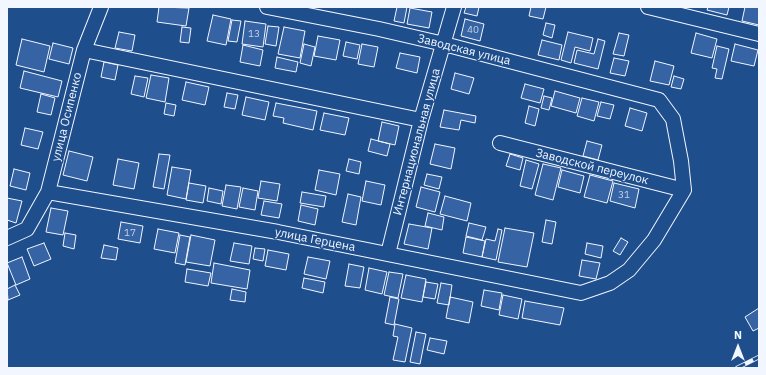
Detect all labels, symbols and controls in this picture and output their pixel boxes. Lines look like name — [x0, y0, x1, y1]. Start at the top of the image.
house number: 40 — [467, 24, 479, 36]
house number: 13 — [248, 28, 260, 40]
street label: Заводская улица — [416, 31, 512, 69]
street label: Интернациональная улица — [390, 67, 444, 217]
street label: улица Осипенко — [49, 71, 85, 163]
street label: Заводской переулок — [534, 146, 650, 188]
house number: 31 — [618, 189, 630, 201]
street label: улица Герцена — [274, 225, 356, 255]
house number: 17 — [124, 227, 136, 239]
north arrow — [718, 327, 758, 367]
text: N — [734, 328, 742, 342]

